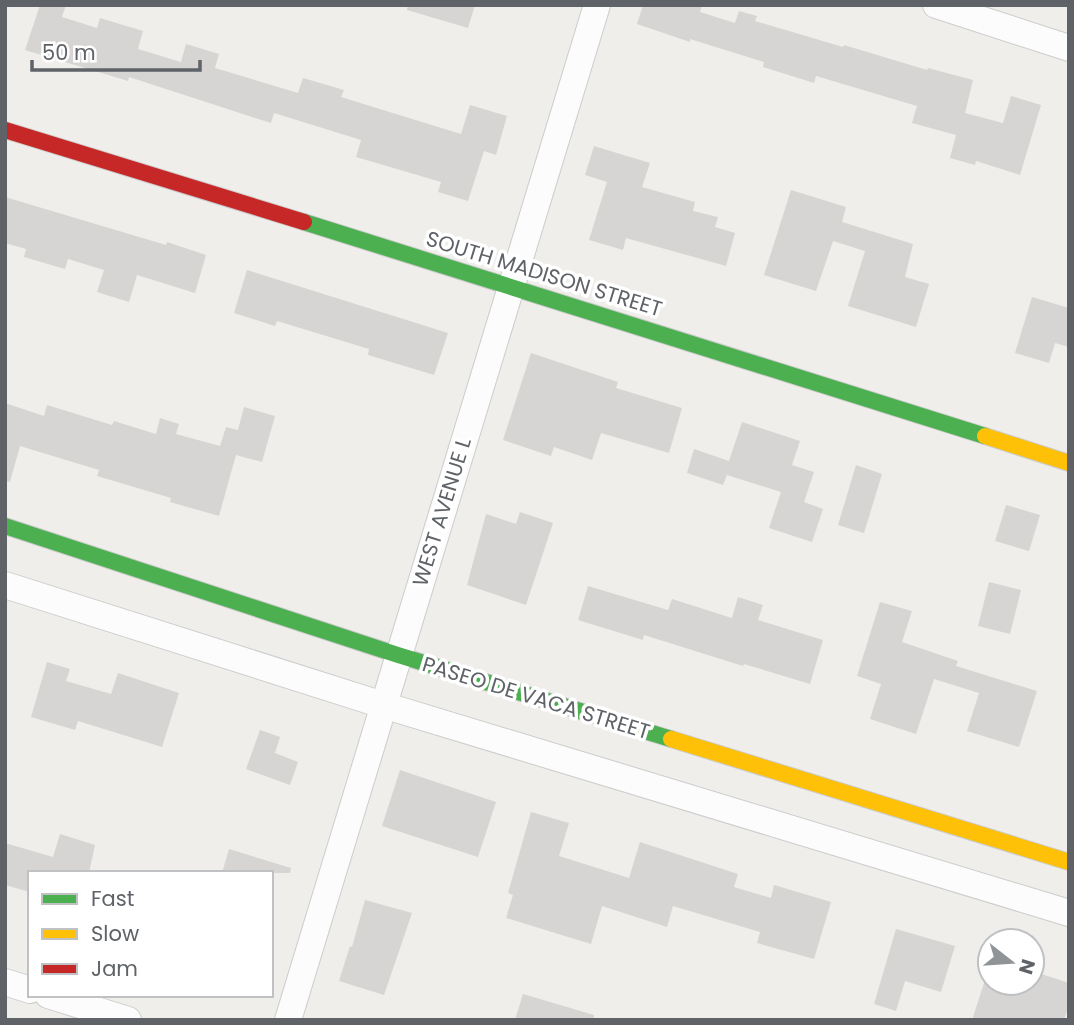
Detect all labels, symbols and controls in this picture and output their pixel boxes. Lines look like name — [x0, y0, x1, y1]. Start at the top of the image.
scale bar — [32, 28, 200, 72]
text: 50 m — [42, 38, 96, 67]
street label: SOUTH MADISON STREET — [423, 224, 666, 323]
street label: WEST AVENUE L — [405, 434, 478, 590]
street label: PASEO DE VACA STREET — [419, 649, 653, 746]
legend — [28, 871, 273, 997]
text: Fast — [91, 884, 134, 913]
text: Slow — [91, 919, 139, 948]
north arrow — [976, 927, 1046, 997]
text: Jam — [91, 954, 138, 983]
text: N — [1012, 956, 1042, 978]

